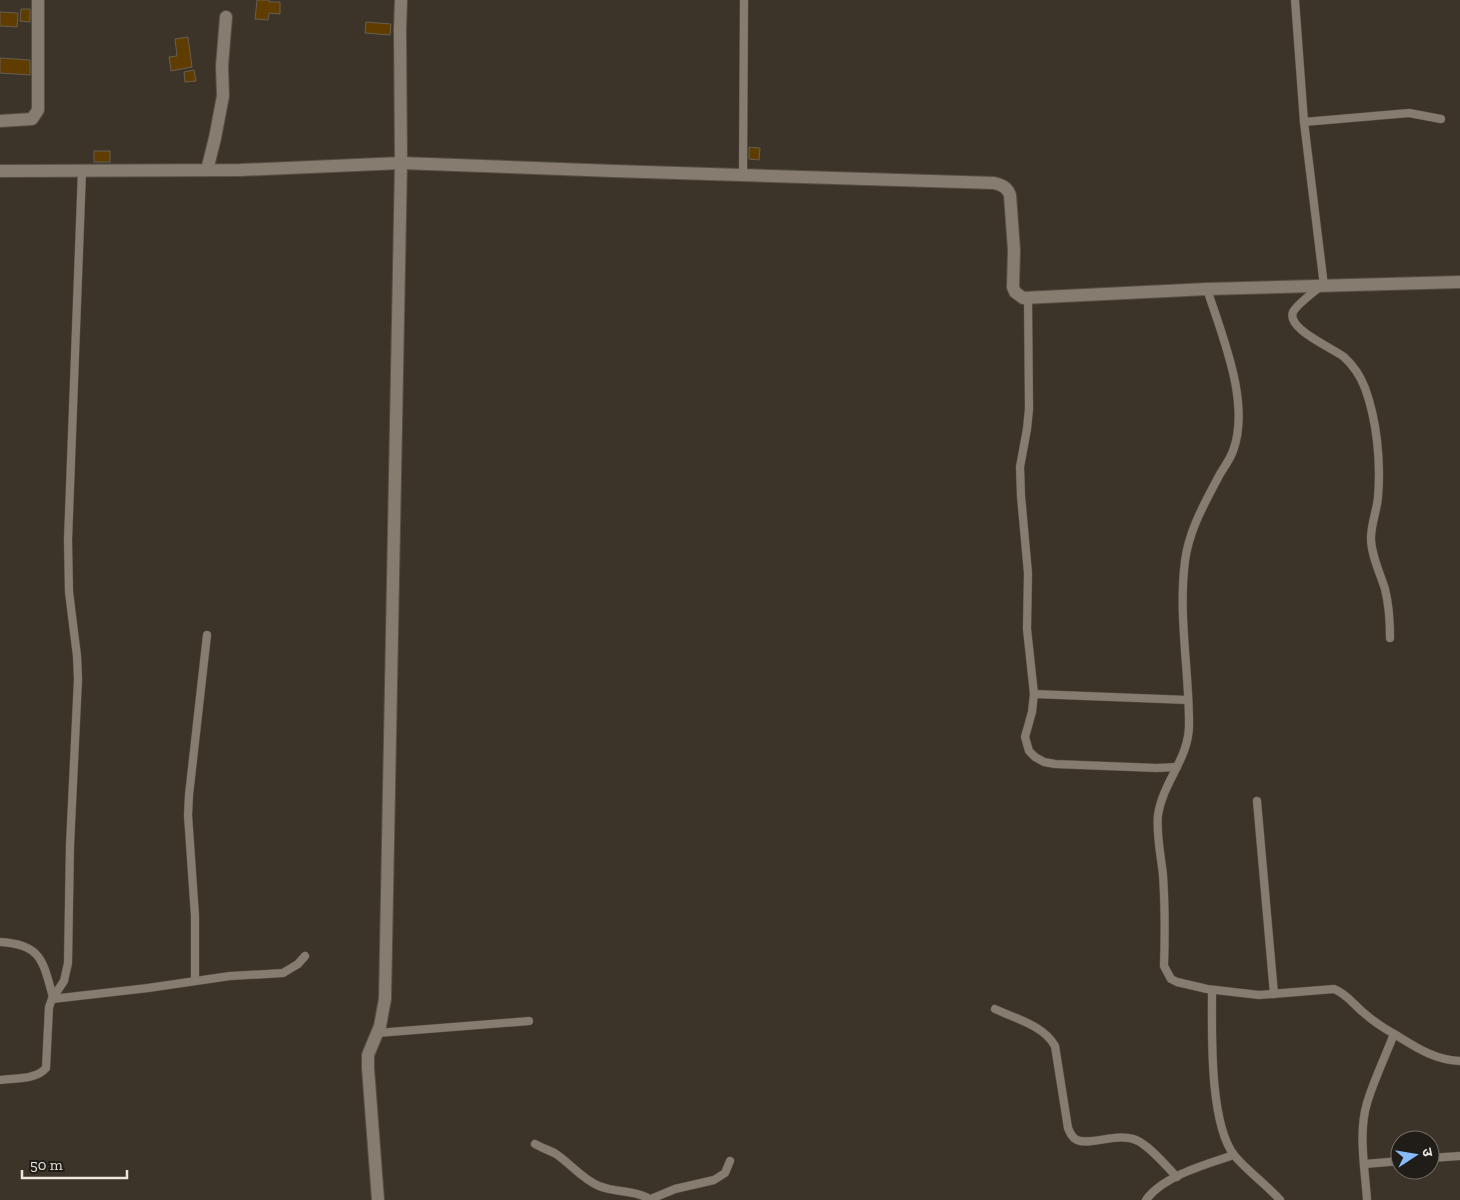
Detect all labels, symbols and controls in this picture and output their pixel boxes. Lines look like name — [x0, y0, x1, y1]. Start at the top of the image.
north arrow — [1390, 1130, 1440, 1180]
text: उ — [1418, 1147, 1437, 1159]
scale bar — [22, 1148, 128, 1180]
text: 50 m — [30, 1156, 63, 1174]

